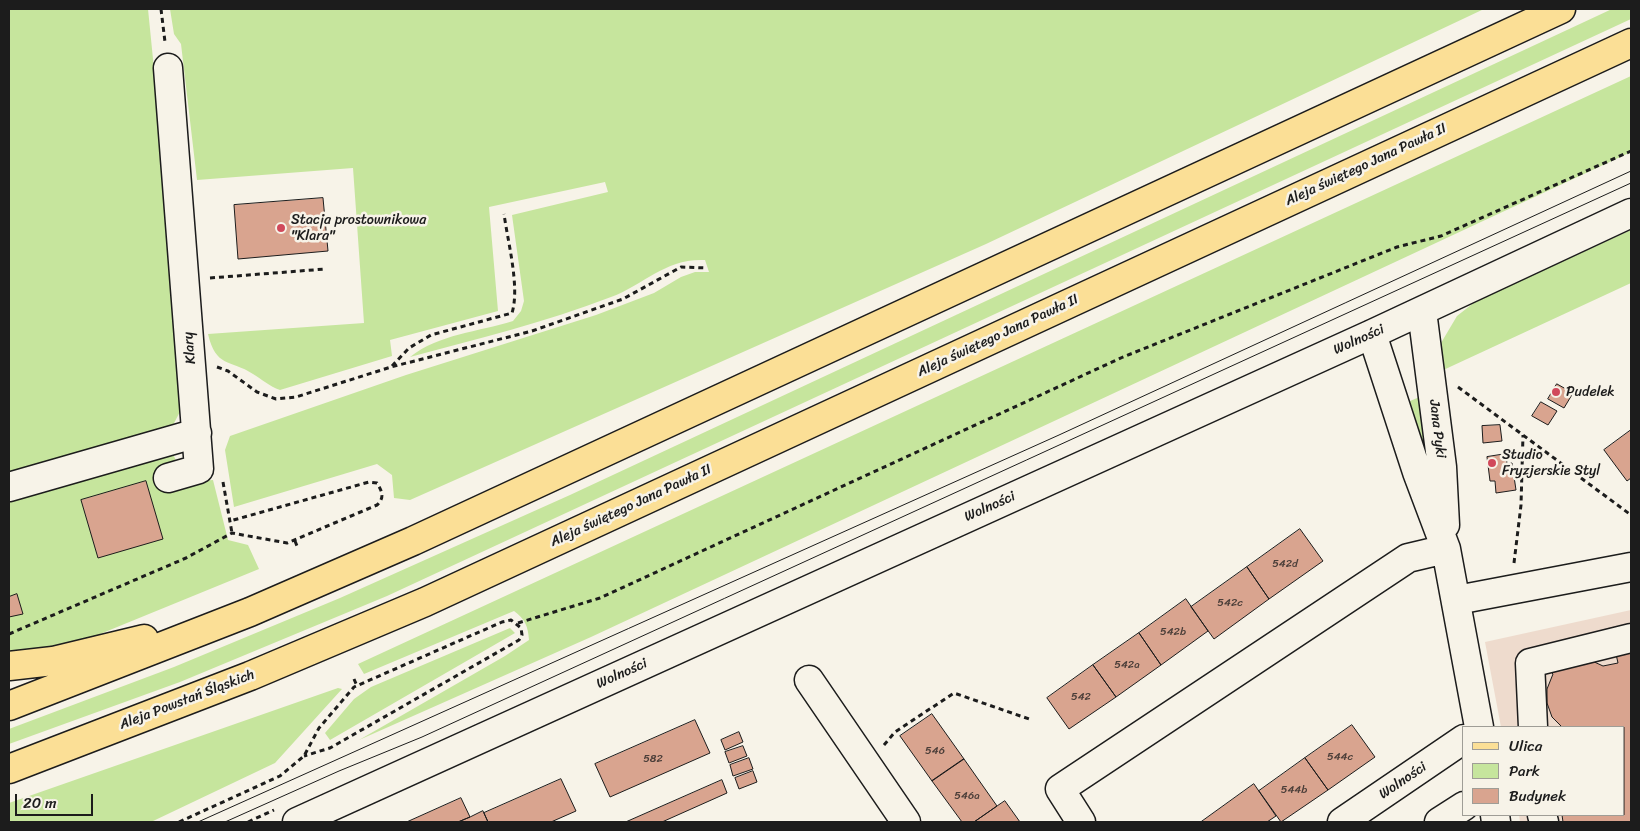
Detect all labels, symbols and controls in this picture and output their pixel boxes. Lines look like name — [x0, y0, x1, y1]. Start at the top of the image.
street label: Aleja świętego Jana Pawła II — [1283, 120, 1449, 210]
place label: Stacja prostownikowa "Klara" — [291, 212, 426, 244]
marker: Stacja prostownikowa "Klara" — [275, 222, 287, 234]
street label: Aleja świętego Jana Pawła II — [915, 291, 1081, 381]
street label: Wolności — [1331, 321, 1387, 359]
street label: Klary — [180, 331, 200, 365]
place label: Pudelek — [1566, 384, 1615, 400]
marker: Pudelek — [1550, 386, 1562, 398]
street label: Jana Pyki — [1425, 399, 1449, 459]
place label: Studio Fryzjerskie Styl — [1502, 447, 1600, 480]
marker: Studio Fryzjerskie Styl — [1486, 457, 1498, 469]
street label: Aleja świętego Jana Pawła II — [548, 461, 714, 551]
street label: Wolności — [962, 488, 1018, 526]
house number: 542d — [1272, 557, 1298, 571]
house number: 542c — [1217, 596, 1243, 610]
house number: 542b — [1160, 625, 1186, 639]
street label: Wolności — [594, 655, 650, 693]
house number: 542a — [1114, 658, 1140, 672]
street label: Aleja Powstań Śląskich — [117, 667, 257, 733]
house number: 542 — [1071, 690, 1091, 704]
legend — [1462, 726, 1625, 816]
text: Ulica — [1509, 733, 1542, 759]
house number: 546 — [925, 744, 945, 758]
house number: 544c — [1327, 750, 1353, 764]
house number: 582 — [643, 752, 663, 766]
text: Park — [1509, 758, 1540, 784]
street label: Wolności — [1376, 759, 1430, 803]
house number: 544b — [1281, 783, 1307, 797]
text: Budynek — [1509, 783, 1566, 809]
scale bar — [18, 784, 95, 816]
house number: 546a — [954, 789, 980, 803]
text: 20 m — [23, 790, 57, 816]

